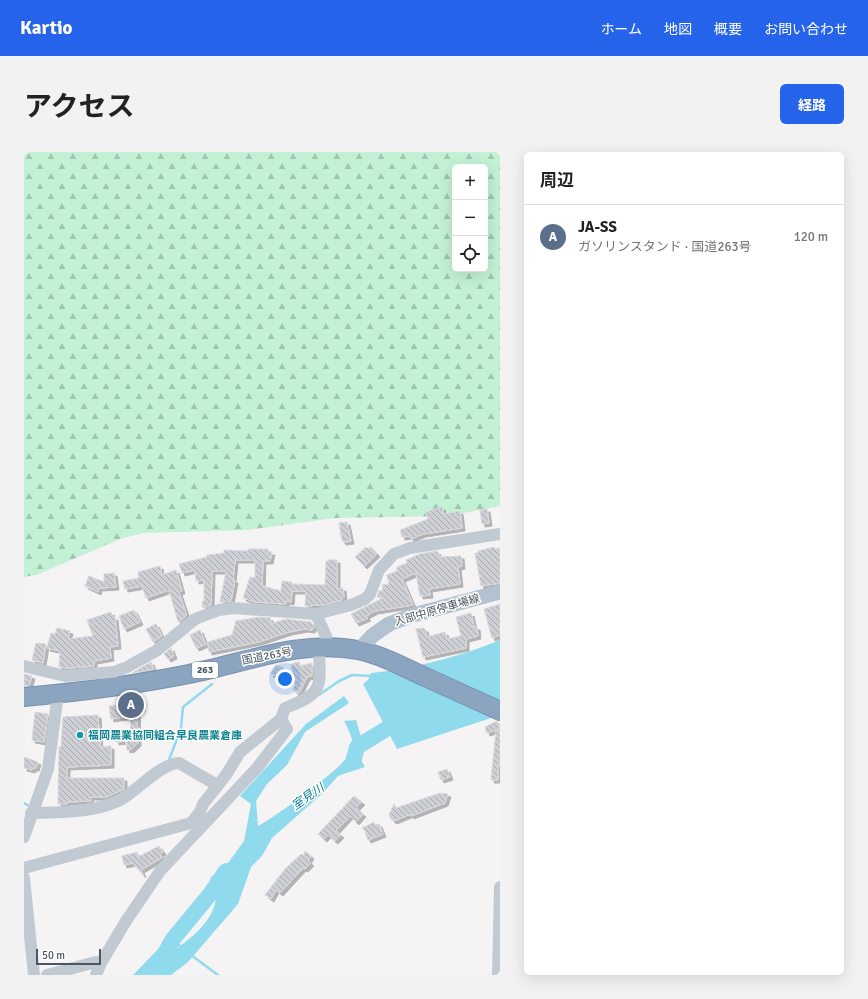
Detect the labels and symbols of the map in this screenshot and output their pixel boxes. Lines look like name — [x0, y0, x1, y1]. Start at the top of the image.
street label: 入部中原停車場線 — [393, 592, 481, 628]
street label: 国道263号 — [241, 645, 293, 667]
road number: 263 — [192, 662, 218, 678]
your location — [275, 669, 295, 689]
pin: A — [118, 690, 144, 720]
place label: 福岡農業協同組合早良農業倉庫 — [88, 729, 242, 742]
marker: 福岡農業協同組合早良農業倉庫 — [75, 730, 85, 740]
water label: 室見川 — [289, 779, 329, 813]
scale bar — [36, 947, 101, 966]

